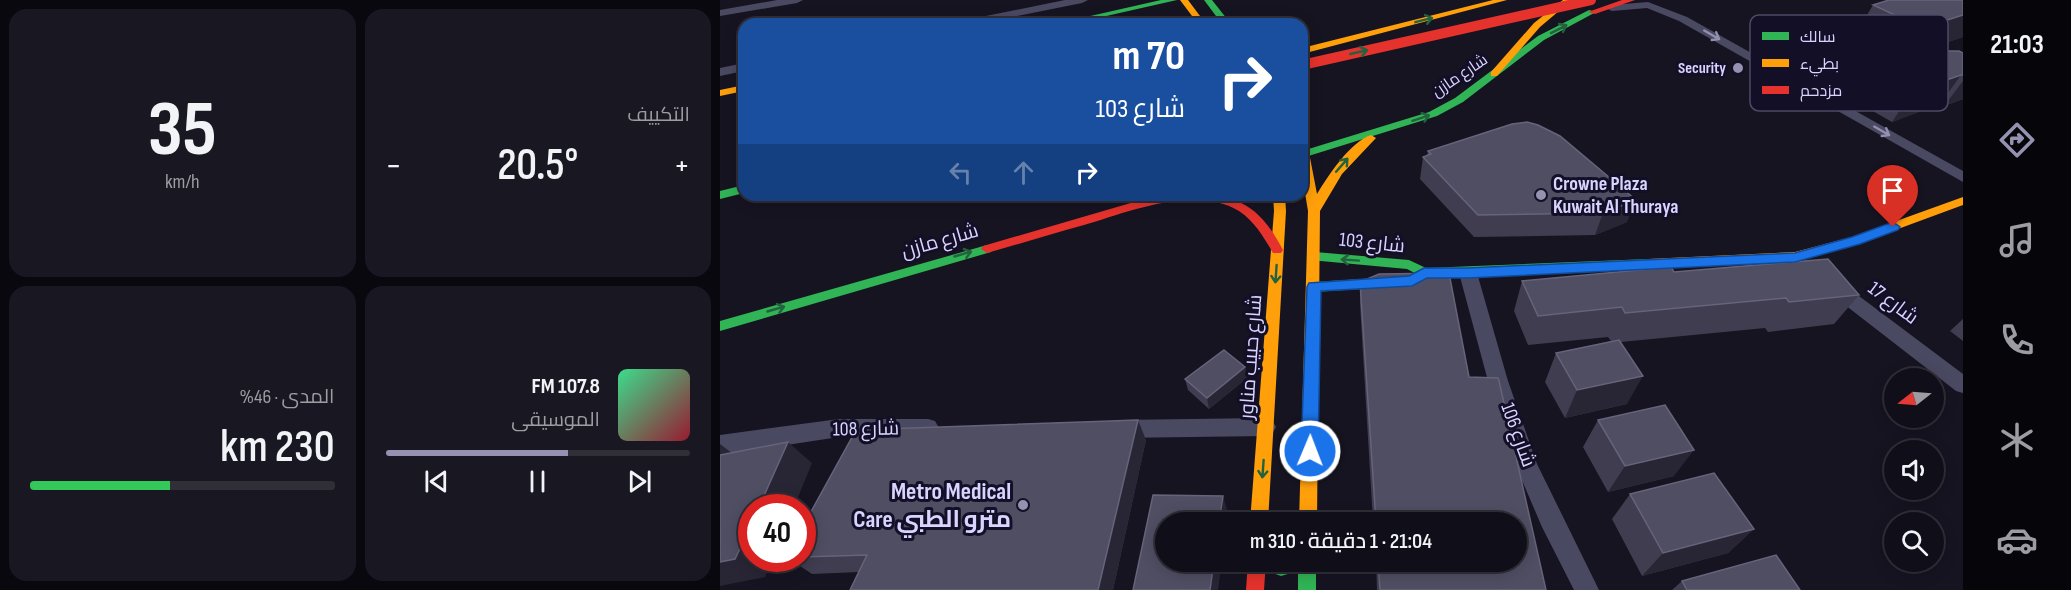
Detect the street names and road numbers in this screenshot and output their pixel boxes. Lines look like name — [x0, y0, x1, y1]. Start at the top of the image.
street label: شارع مازن — [1428, 50, 1492, 102]
street label: شارع مازن — [899, 219, 982, 264]
street label: شارع 103 — [1338, 228, 1406, 259]
street label: شارع 17 — [1862, 276, 1923, 331]
street label: شارع حبيب مناور — [1235, 294, 1268, 421]
street label: شارع 106 — [1494, 400, 1541, 471]
street label: شارع 108 — [832, 416, 900, 443]

